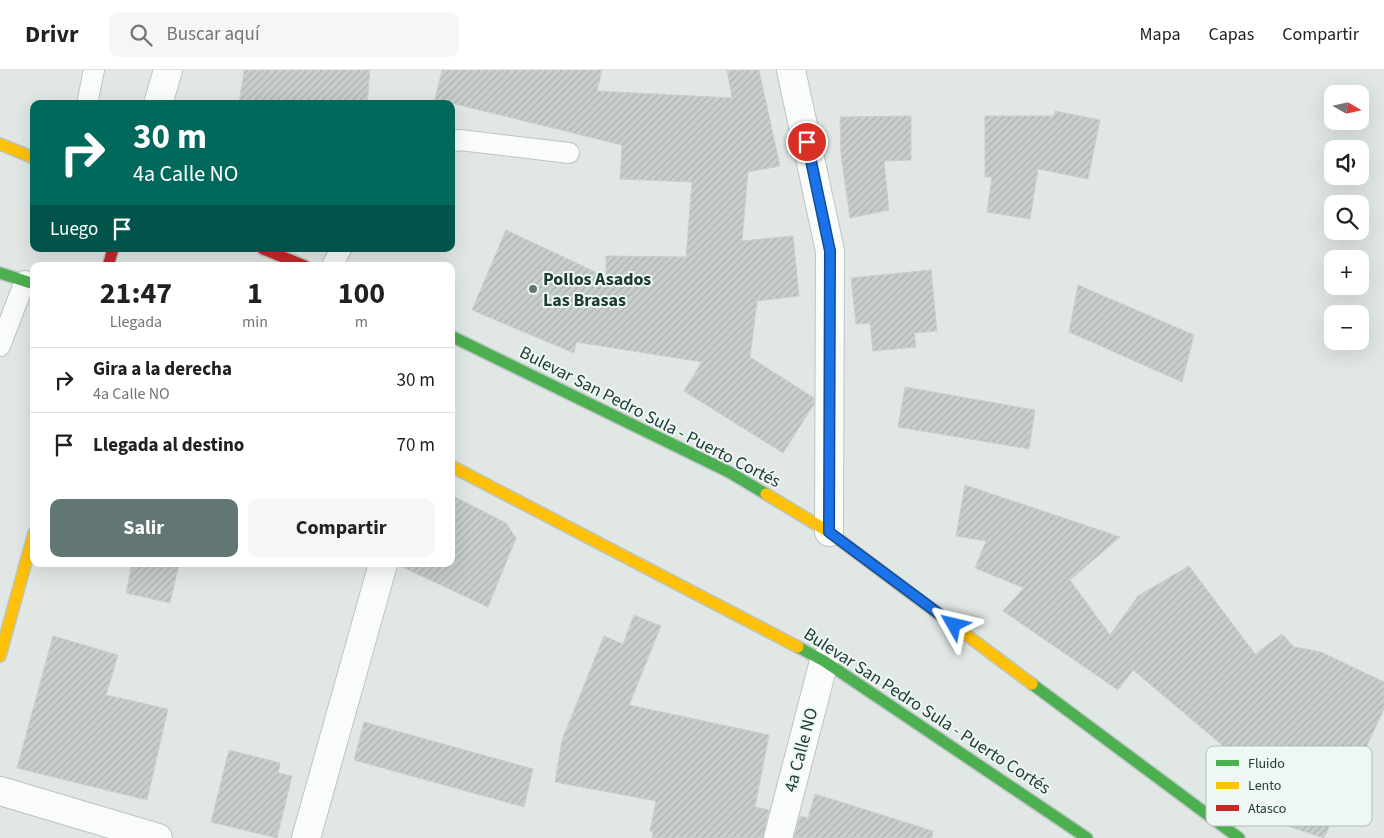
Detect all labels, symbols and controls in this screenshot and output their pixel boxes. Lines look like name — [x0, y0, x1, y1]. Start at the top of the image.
search box — [109, 12, 459, 57]
text: Drivr — [25, 17, 79, 52]
icon: search — [127, 21, 155, 49]
text: Buscar aquí — [167, 21, 260, 48]
text: Mapa — [1140, 22, 1181, 47]
text: Capas — [1209, 22, 1254, 47]
text: Compartir — [1282, 22, 1359, 47]
north arrow — [1324, 85, 1369, 130]
map controls — [1324, 85, 1369, 350]
text: 30 m — [133, 112, 207, 162]
icon: right — [50, 120, 115, 185]
pin — [786, 121, 828, 163]
icon: arrive — [793, 128, 821, 156]
button: sound — [1324, 140, 1369, 185]
text: 4a Calle NO — [133, 158, 238, 190]
button: search — [1324, 195, 1369, 240]
icon: arrive — [108, 215, 136, 243]
text: Luego — [50, 216, 98, 243]
button: + — [1324, 250, 1369, 295]
place label: Pollos Asados Las Brasas — [543, 267, 651, 313]
text: 21:47 — [100, 272, 172, 315]
text: 1 — [247, 272, 263, 315]
text: 100 — [338, 272, 385, 315]
marker: Pollos Asados Las Brasas — [527, 283, 539, 295]
button: − — [1324, 305, 1369, 350]
text: Llegada — [110, 311, 162, 333]
text: min — [242, 311, 268, 333]
text: m — [355, 311, 368, 333]
street label: Bulevar San Pedro Sula - Puerto Cortés — [515, 340, 785, 494]
text: Gira a la derecha — [93, 356, 232, 383]
icon: right — [50, 366, 78, 394]
text: 30 m — [397, 367, 435, 394]
text: 4a Calle NO — [93, 383, 170, 405]
icon: arrive — [50, 431, 78, 459]
text: Llegada al destino — [93, 432, 244, 459]
text: 70 m — [397, 432, 435, 459]
button: Salir — [50, 499, 238, 557]
button: Compartir — [248, 499, 435, 557]
position arrow — [927, 598, 979, 650]
street label: Bulevar San Pedro Sula - Puerto Cortés — [799, 622, 1055, 800]
street label: 4a Calle NO — [778, 705, 824, 795]
legend — [1206, 746, 1372, 826]
text: Fluido — [1248, 754, 1285, 774]
text: Lento — [1248, 776, 1281, 796]
text: Atasco — [1248, 799, 1286, 819]

